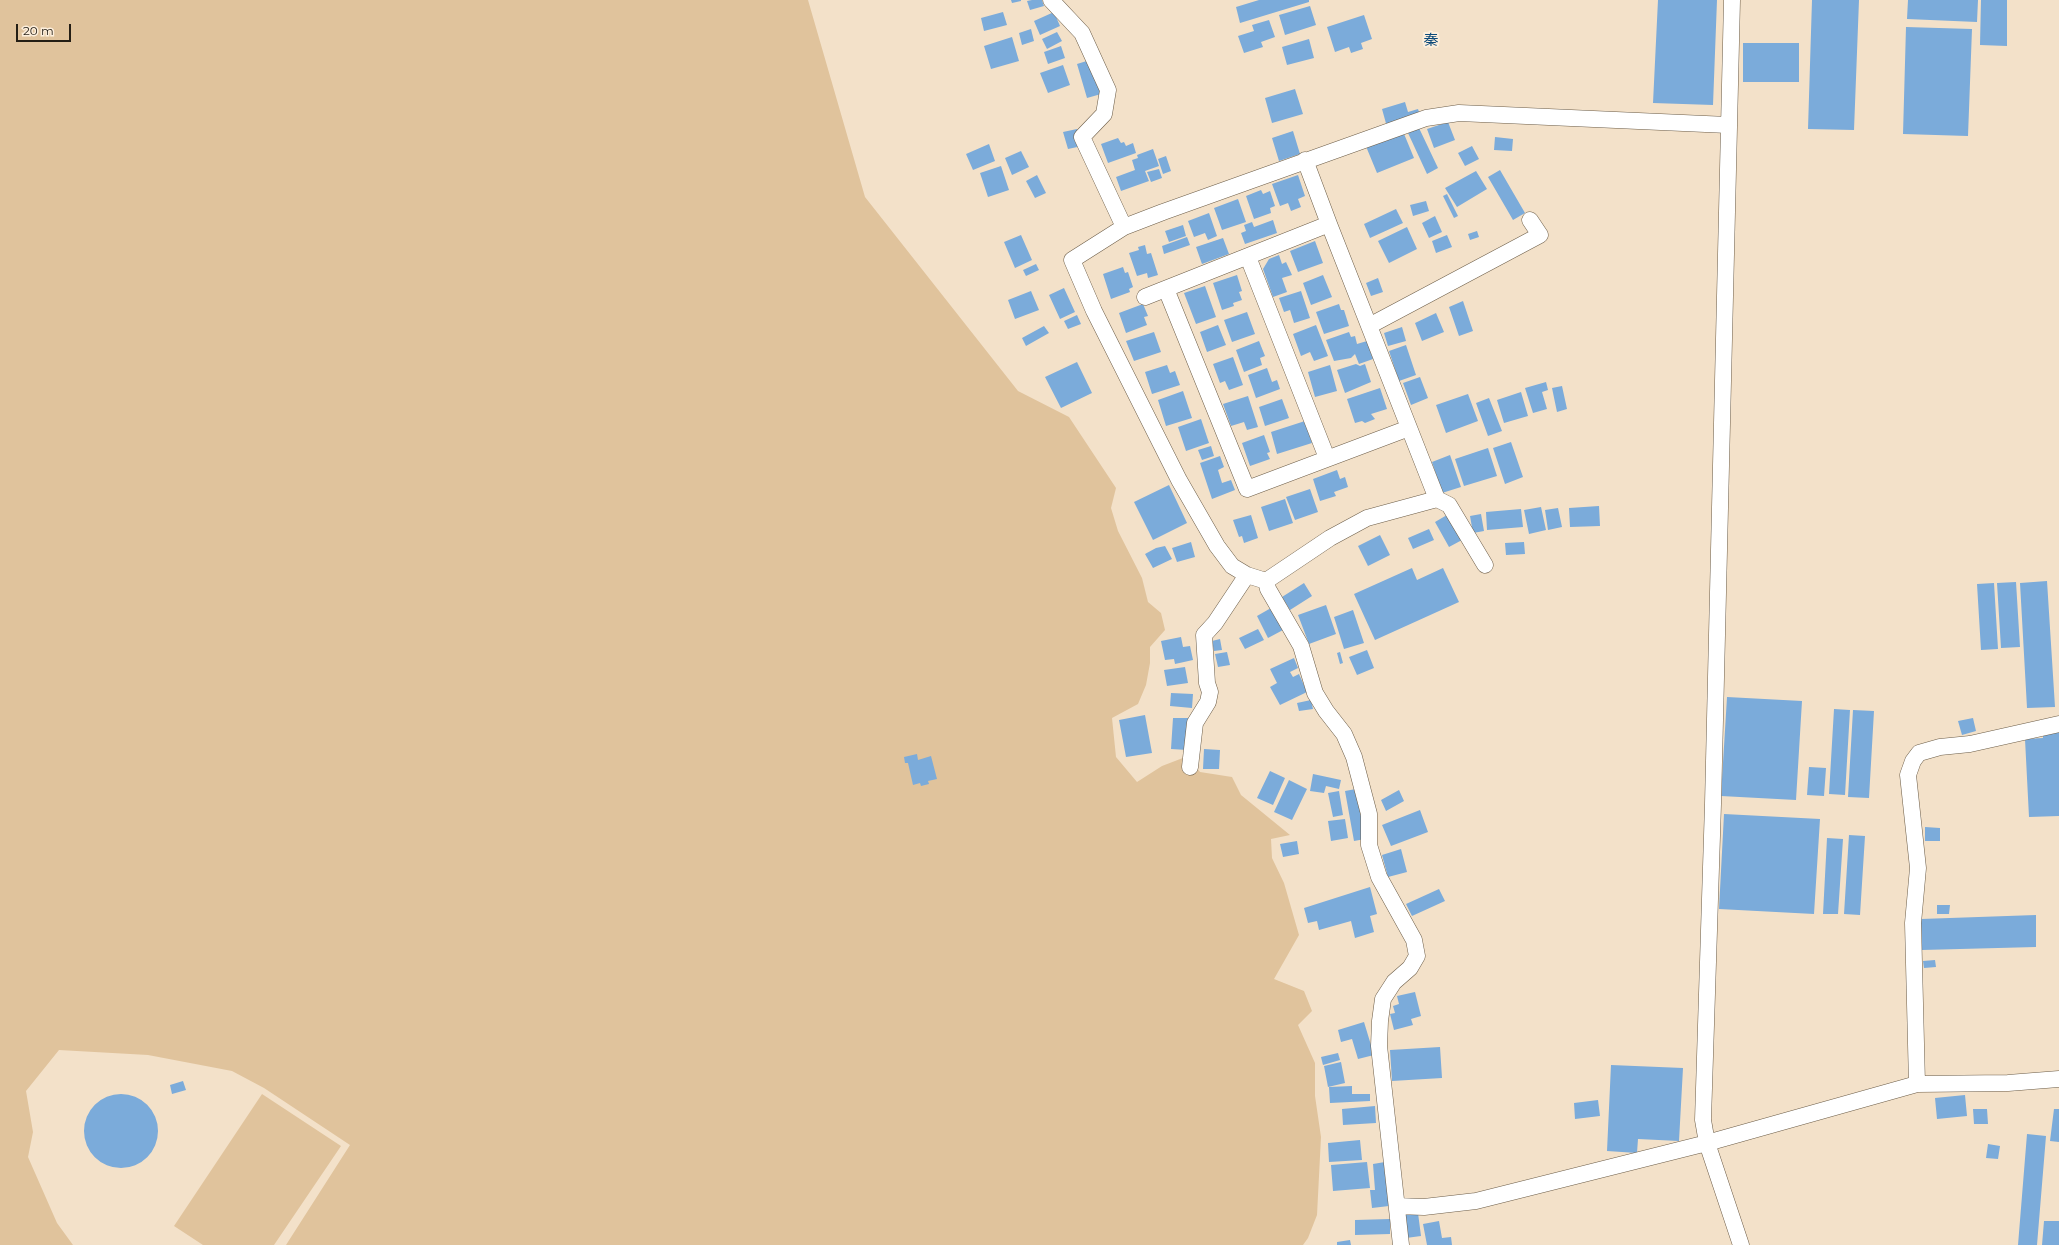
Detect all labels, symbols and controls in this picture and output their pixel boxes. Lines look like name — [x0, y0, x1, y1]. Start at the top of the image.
scale bar — [18, 16, 73, 42]
text: 20 m — [23, 23, 54, 38]
district label: 秦 — [1424, 32, 1438, 50]

